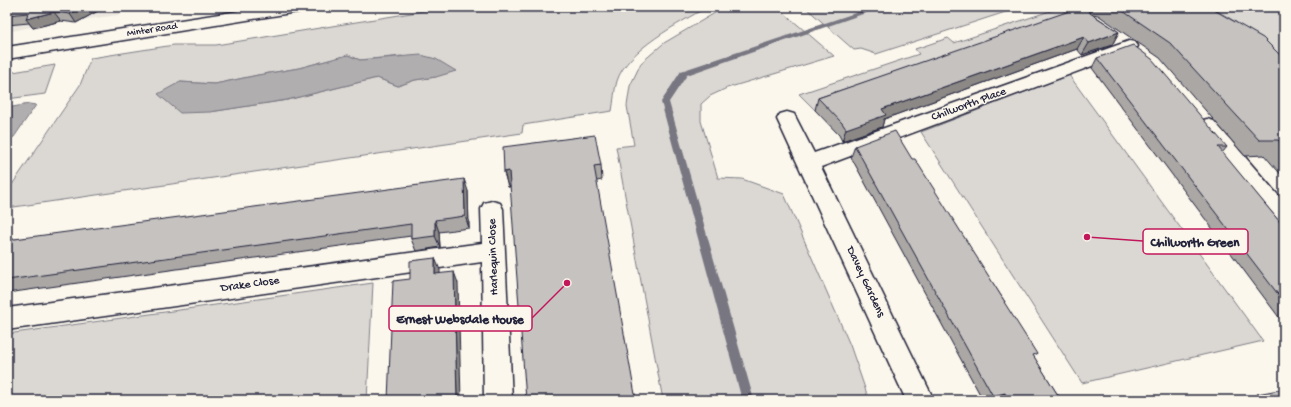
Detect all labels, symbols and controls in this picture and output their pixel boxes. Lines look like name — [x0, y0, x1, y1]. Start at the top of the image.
street label: Minter Road — [126, 20, 179, 40]
street label: Chilworth Place — [930, 85, 1009, 125]
street label: Harlequin Close — [486, 218, 502, 295]
callout: Chilworth Green — [1143, 229, 1248, 254]
text: Chilworth Green — [1150, 236, 1240, 251]
street label: Davey Gardens — [842, 243, 888, 320]
street label: Drake Close — [219, 274, 281, 296]
callout: Ernest Websdale House — [389, 306, 532, 331]
text: Ernest Websdale House — [396, 313, 525, 328]

